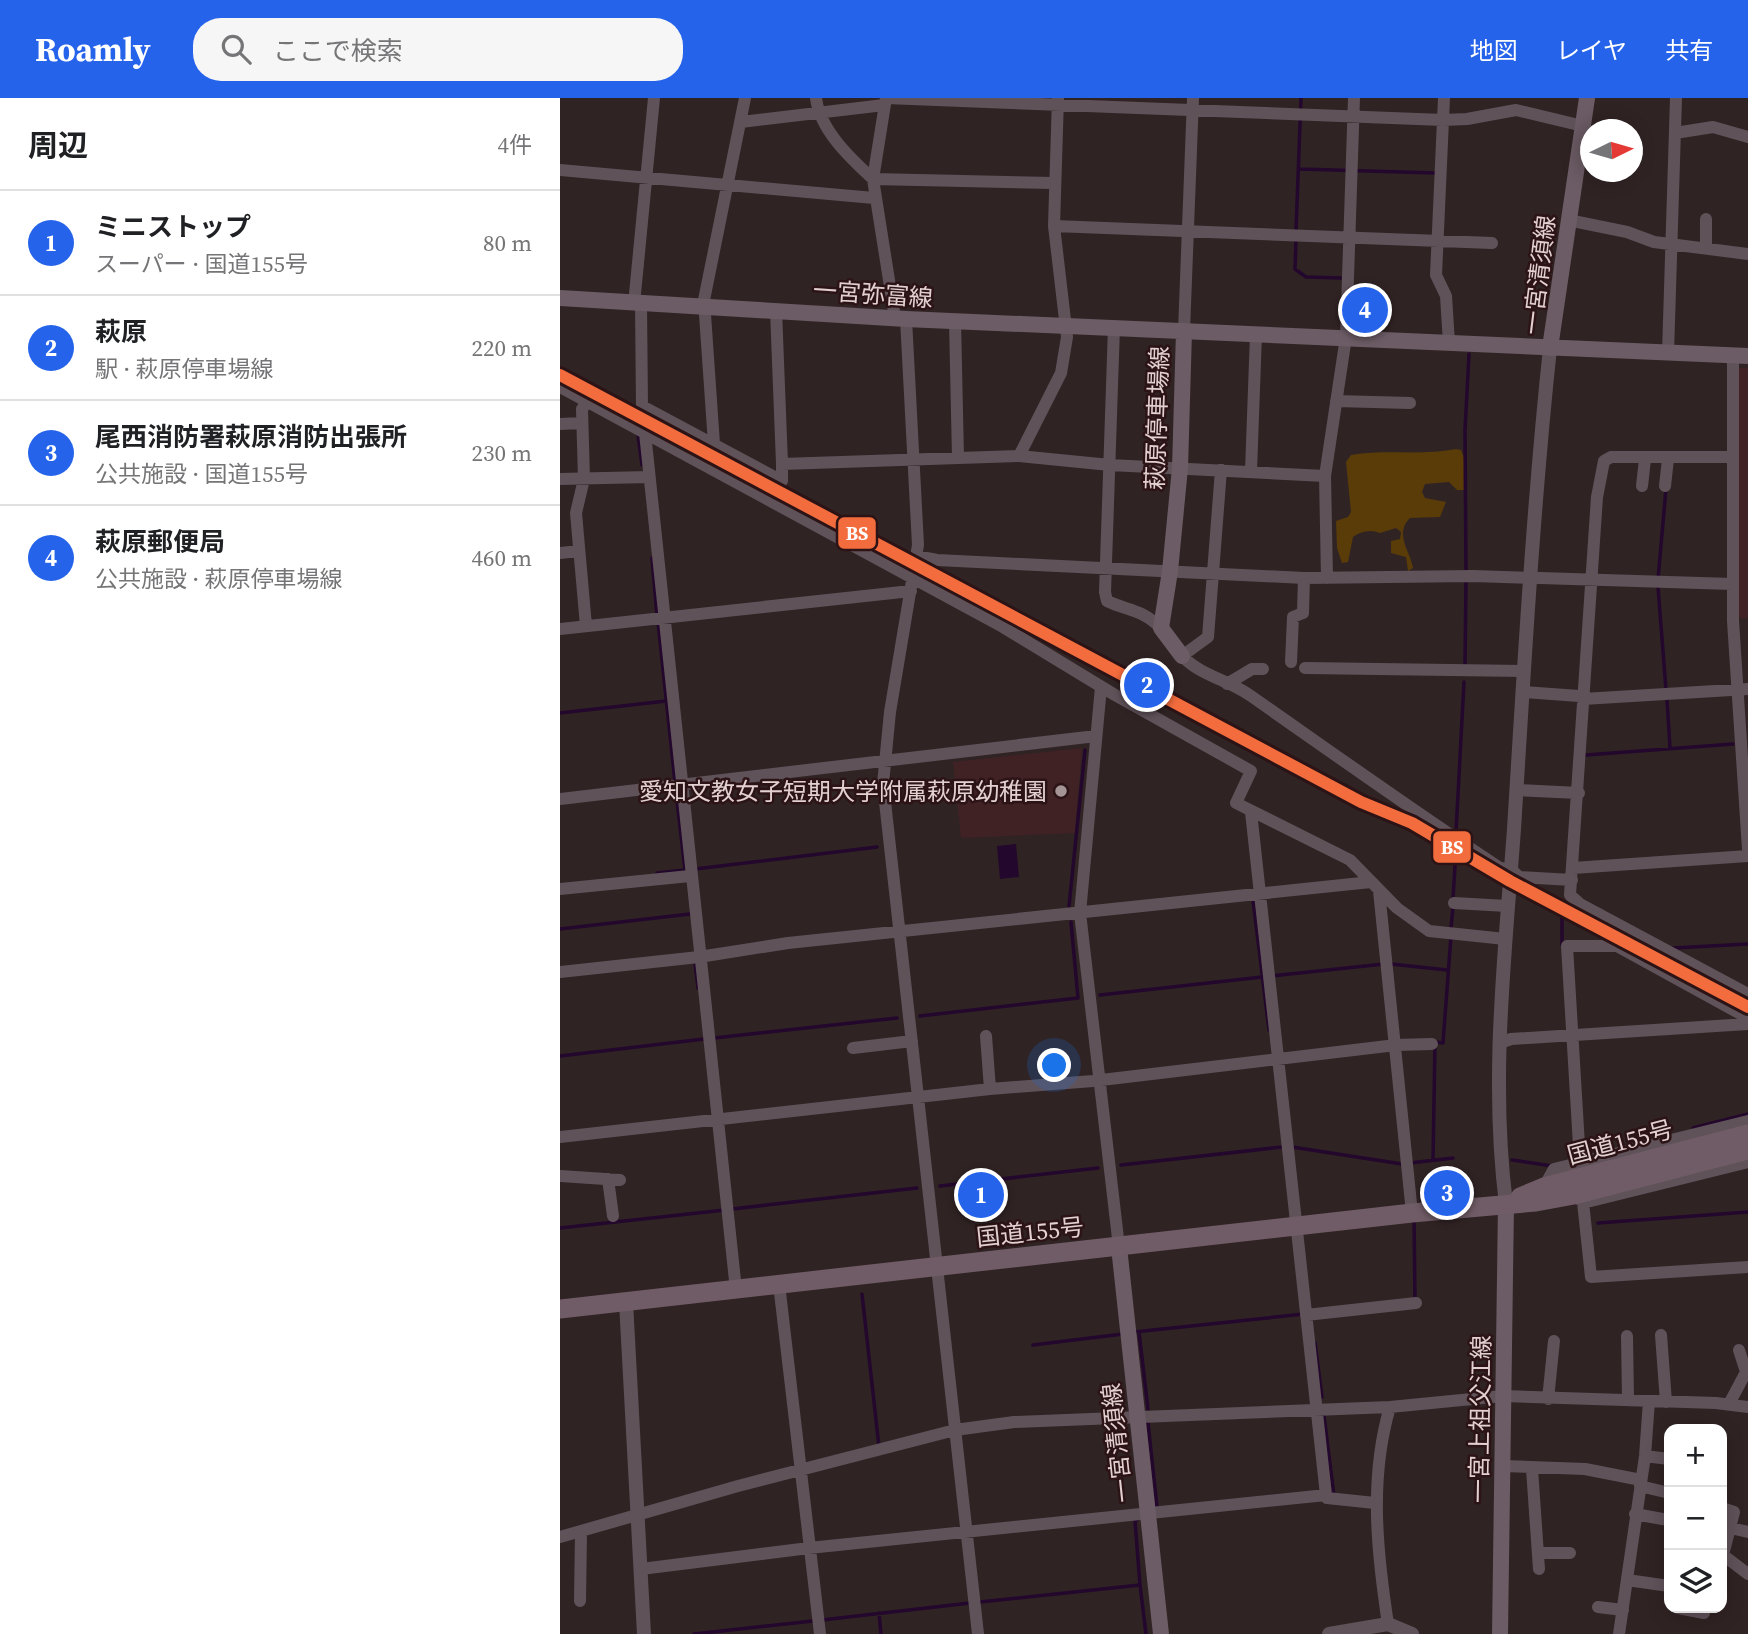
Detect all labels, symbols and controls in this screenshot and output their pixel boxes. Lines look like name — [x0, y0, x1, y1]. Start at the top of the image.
search box — [193, 18, 683, 81]
text: Roamly — [35, 27, 151, 72]
icon: search — [217, 30, 255, 68]
text: ここで検索 — [273, 33, 403, 69]
text: 地図 — [1470, 34, 1518, 67]
text: レイヤ — [1556, 34, 1627, 67]
text: 共有 — [1665, 34, 1713, 67]
north arrow — [1580, 119, 1643, 182]
text: 周辺 — [28, 125, 88, 166]
text: 4件 — [498, 129, 532, 161]
text: ミニストップ — [95, 209, 251, 245]
street label: 一宮清須線 — [1515, 213, 1563, 337]
text: 1 — [45, 227, 57, 259]
text: 80 m — [483, 227, 532, 259]
text: スーパー · 国道155号 — [95, 248, 308, 280]
street label: 一宮弥富線 — [812, 273, 934, 315]
pin: 4 — [1342, 284, 1388, 336]
text: 萩原 — [95, 314, 147, 350]
text: 2 — [45, 332, 57, 364]
text: 220 m — [471, 332, 532, 364]
street label: 萩原停車場線 — [1138, 345, 1176, 491]
text: 駅 · 萩原停車場線 — [95, 353, 274, 385]
text: 尾西消防署萩原消防出張所 — [95, 419, 407, 455]
text: 3 — [45, 437, 57, 469]
text: 230 m — [471, 437, 532, 469]
text: 公共施設 · 国道155号 — [95, 458, 308, 490]
line badge: BS — [837, 516, 877, 550]
text: BS — [846, 520, 868, 546]
text: 萩原郵便局 — [95, 524, 225, 560]
text: 4 — [45, 542, 57, 574]
text: 460 m — [471, 542, 532, 574]
text: 公共施設 · 萩原停車場線 — [95, 563, 343, 595]
pin: 2 — [1124, 659, 1170, 711]
place label: 愛知文教女子短期大学附属萩原幼稚園 — [639, 775, 1047, 808]
marker: 愛知文教女子短期大学附属萩原幼稚園 — [1053, 783, 1069, 799]
line badge: BS — [1432, 830, 1472, 864]
text: BS — [1441, 834, 1463, 860]
your location — [1037, 1048, 1071, 1082]
street label: 国道155号 — [1564, 1112, 1676, 1172]
pin: 3 — [1424, 1167, 1470, 1219]
pin: 1 — [958, 1169, 1004, 1221]
street label: 国道155号 — [975, 1210, 1085, 1254]
street label: 一宮上祖父江線 — [1462, 1335, 1498, 1503]
street label: 一宮清須線 — [1094, 1382, 1140, 1504]
map controls — [1664, 1424, 1727, 1613]
button: + — [1664, 1424, 1727, 1487]
button: − — [1664, 1487, 1727, 1550]
button: layers — [1664, 1550, 1727, 1613]

